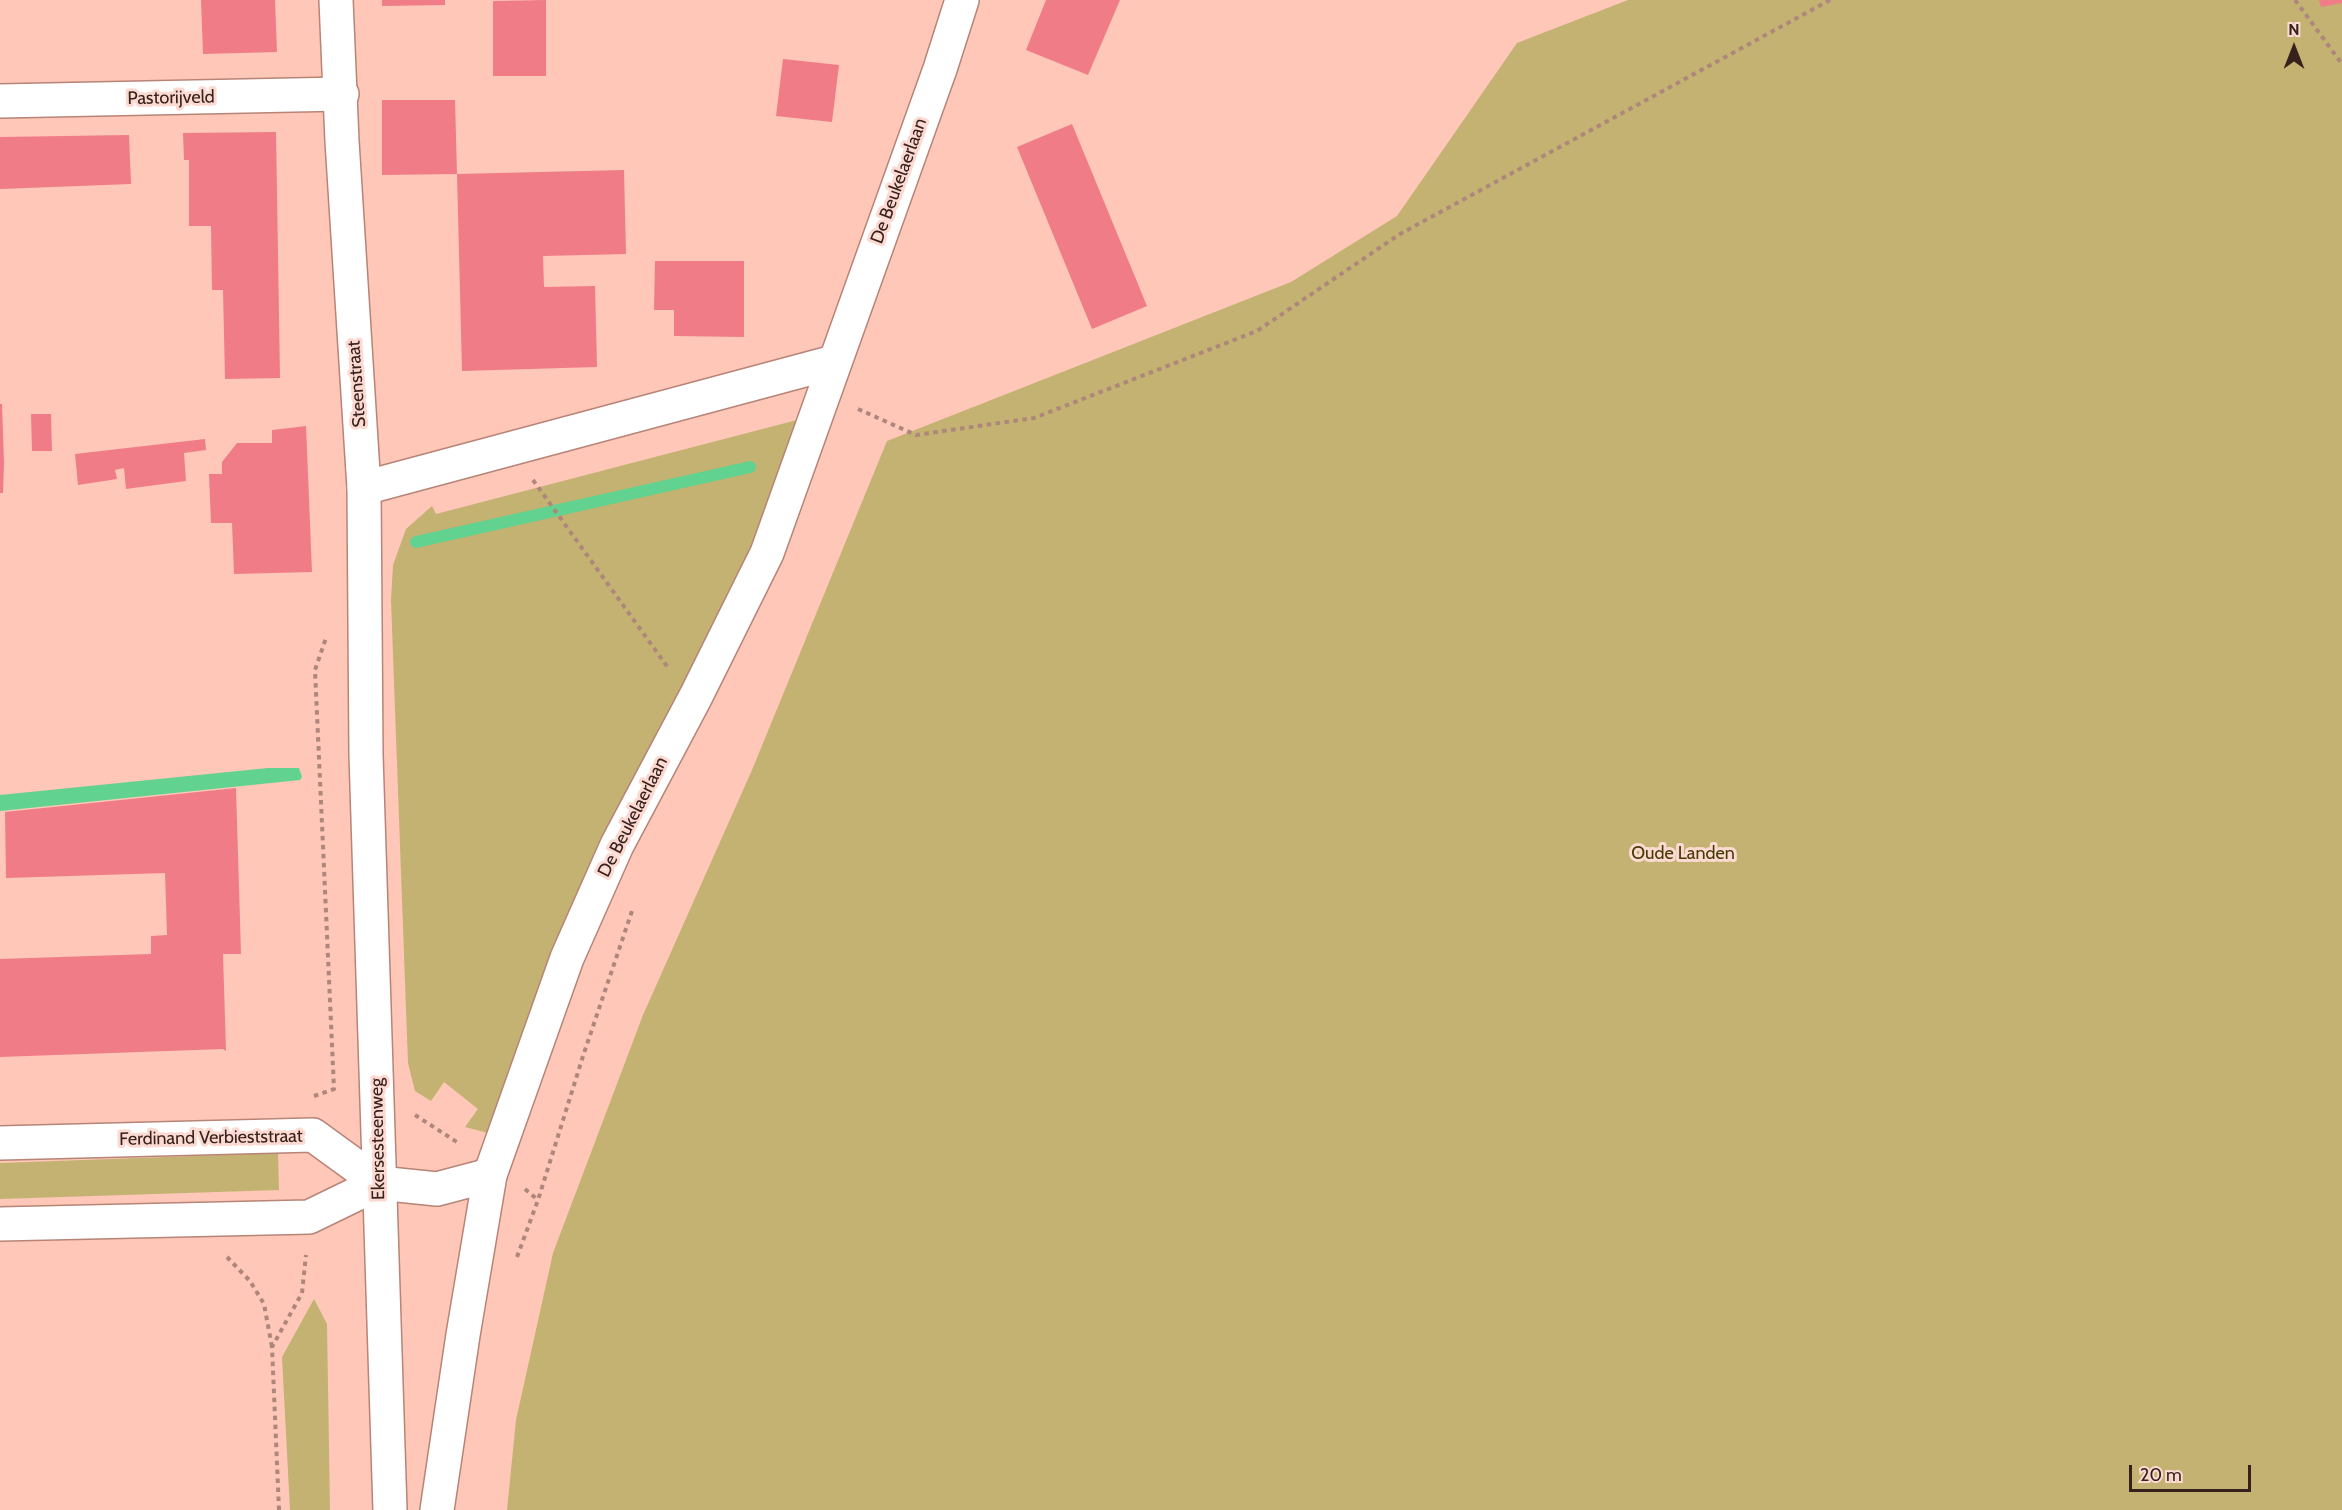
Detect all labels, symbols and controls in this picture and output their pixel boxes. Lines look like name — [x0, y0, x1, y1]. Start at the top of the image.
north arrow — [2264, 18, 2324, 78]
text: N — [2288, 20, 2300, 39]
street label: Pastorijveld — [127, 86, 215, 110]
street label: De Beukelaerlaan — [866, 115, 932, 247]
street label: Steenstraat — [343, 340, 371, 428]
street label: De Beukelaerlaan — [593, 753, 673, 881]
park label: Oude Landen — [1631, 843, 1735, 865]
street label: Ekersesteenweg — [366, 1078, 390, 1200]
street label: Ferdinand Verbieststraat — [119, 1126, 303, 1150]
scale bar — [2132, 1453, 2254, 1491]
text: 20 m — [2140, 1464, 2182, 1486]

